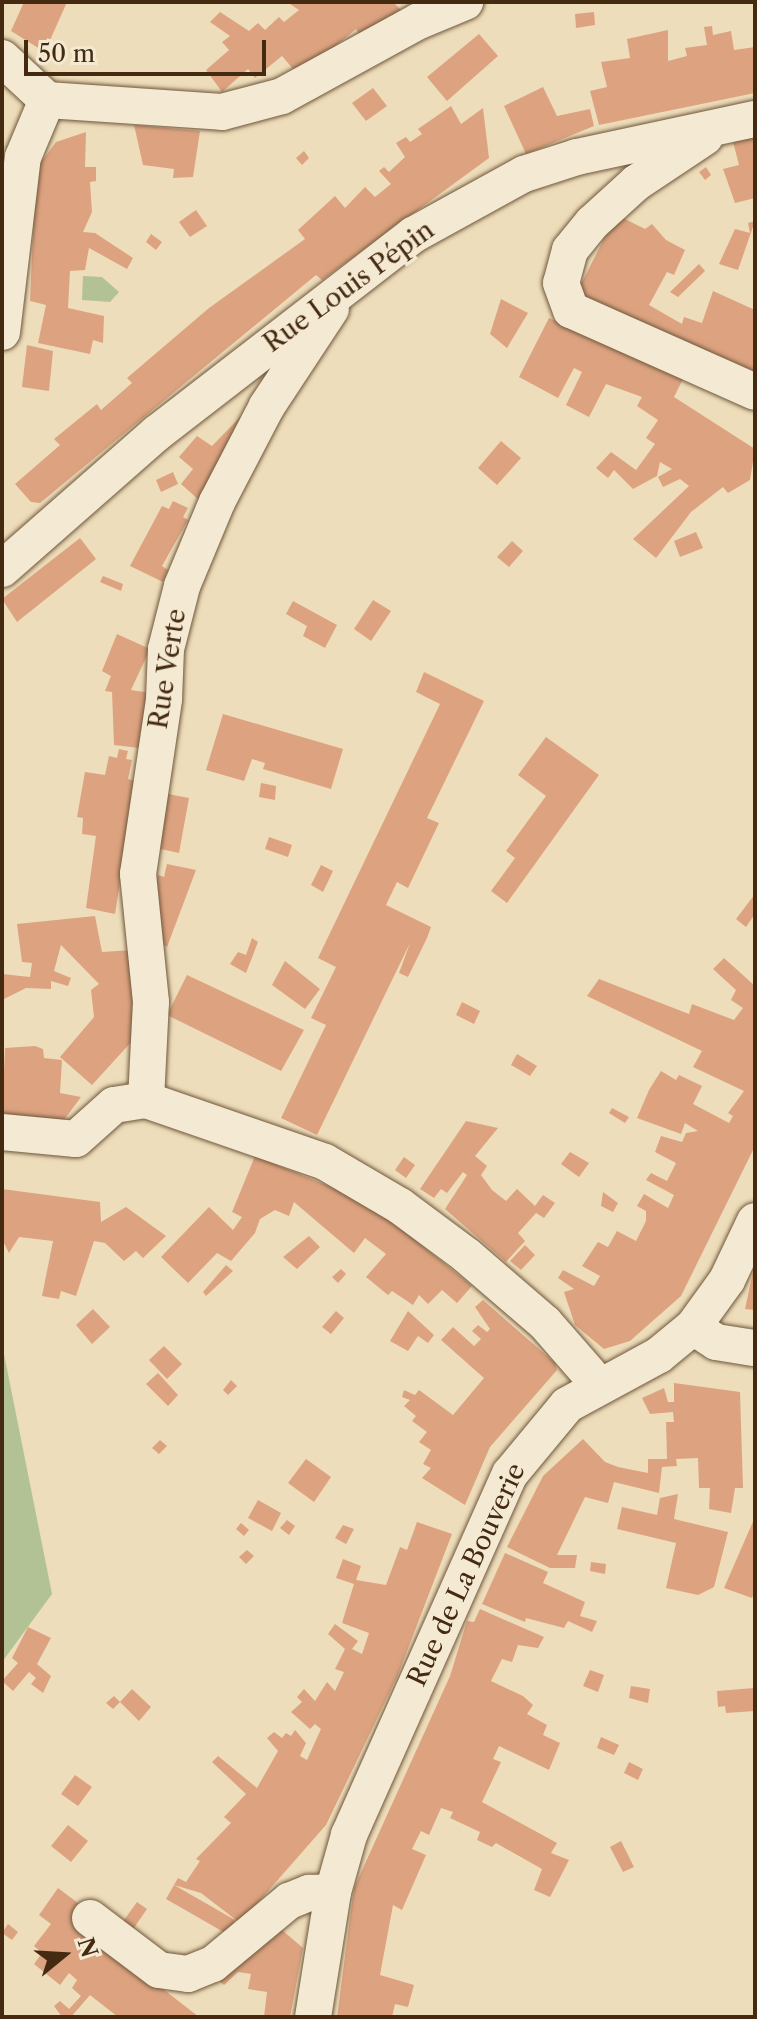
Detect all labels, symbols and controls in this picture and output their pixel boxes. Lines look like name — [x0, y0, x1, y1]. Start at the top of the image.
scale bar — [28, 24, 270, 74]
text: 50 m — [38, 39, 95, 68]
street label: Rue Louis Pépin — [258, 215, 440, 359]
street label: Rue Verte — [143, 606, 193, 732]
street label: Rue de La Bouverie — [402, 1458, 532, 1692]
north arrow — [24, 1915, 104, 1995]
text: N — [72, 1934, 103, 1961]

